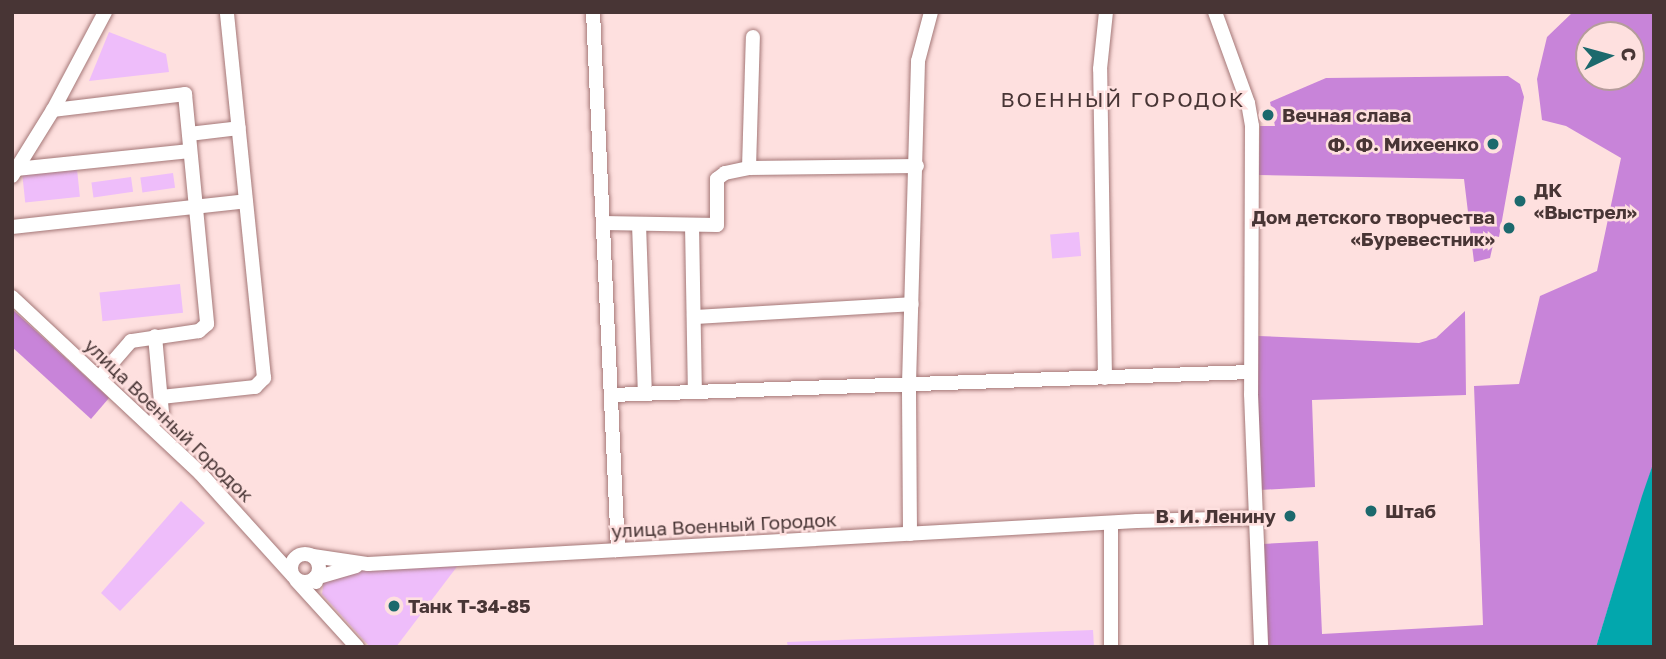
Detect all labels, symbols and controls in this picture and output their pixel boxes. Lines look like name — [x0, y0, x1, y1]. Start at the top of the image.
north arrow — [1575, 21, 1645, 91]
text: С — [1617, 47, 1641, 62]
district label: ВОЕННЫЙ ГОРОДОК — [1002, 86, 1244, 112]
place label: Вечная слава — [1282, 104, 1411, 126]
marker: Вечная слава — [1260, 107, 1276, 123]
place label: Ф. Ф. Михеенко — [1327, 133, 1479, 155]
marker: Ф. Ф. Михеенко — [1485, 136, 1501, 152]
place label: ДК «Выстрел» — [1534, 179, 1637, 223]
marker: ДК «Выстрел» — [1512, 193, 1528, 209]
place label: Дом детского творчества «Буревестник» — [1252, 206, 1495, 250]
marker: Дом детского творчества «Буревестник» — [1501, 220, 1517, 236]
street label: улица Военный Городок — [80, 333, 258, 507]
place label: Штаб — [1385, 500, 1436, 522]
marker: Штаб — [1363, 503, 1379, 519]
place label: В. И. Ленину — [1155, 505, 1276, 527]
street label: улица Военный Городок — [611, 508, 837, 542]
marker: В. И. Ленину — [1282, 508, 1298, 524]
place label: Танк Т-34-85 — [408, 595, 531, 617]
marker: Танк Т-34-85 — [386, 598, 402, 614]

